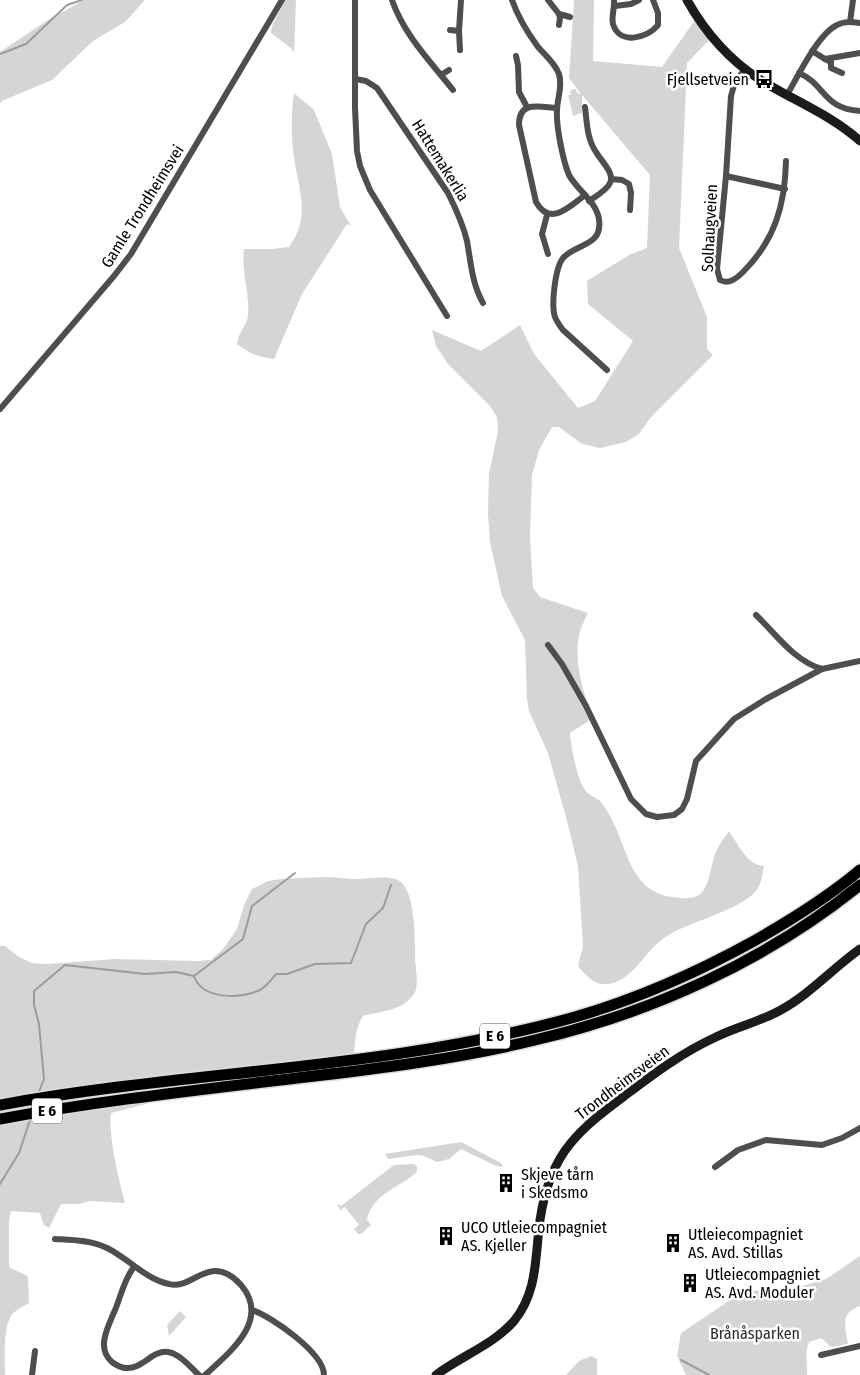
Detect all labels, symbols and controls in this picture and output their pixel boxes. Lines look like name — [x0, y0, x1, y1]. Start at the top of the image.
bus stop icon: Fjellsetveien — [753, 68, 775, 90]
place label: Fjellsetveien — [667, 70, 749, 89]
street label: Hattemakerlia — [408, 116, 473, 205]
street label: Gamle Trondheimsvei — [97, 141, 188, 271]
street label: Solhaugveien — [698, 184, 721, 273]
road number: E 6 — [480, 1024, 510, 1048]
street label: Trondheimsveien — [572, 1041, 673, 1124]
road number: E 6 — [32, 1098, 62, 1124]
place label: Skjeve tårn i Skedsmo — [521, 1165, 594, 1202]
building icon: Skjeve tårn i Skedsmo — [495, 1172, 517, 1194]
place label: UCO Utleiecompagniet AS. Kjeller — [461, 1218, 608, 1255]
building icon: UCO Utleiecompagniet AS. Kjeller — [435, 1225, 457, 1247]
place label: Utleiecompagniet AS. Avd. Stillas — [688, 1225, 804, 1262]
building icon: Utleiecompagniet AS. Avd. Stillas — [662, 1232, 684, 1254]
place label: Utleiecompagniet AS. Avd. Moduler — [705, 1265, 821, 1302]
building icon: Utleiecompagniet AS. Avd. Moduler — [679, 1272, 701, 1294]
park label: Brånåsparken — [710, 1324, 800, 1343]

